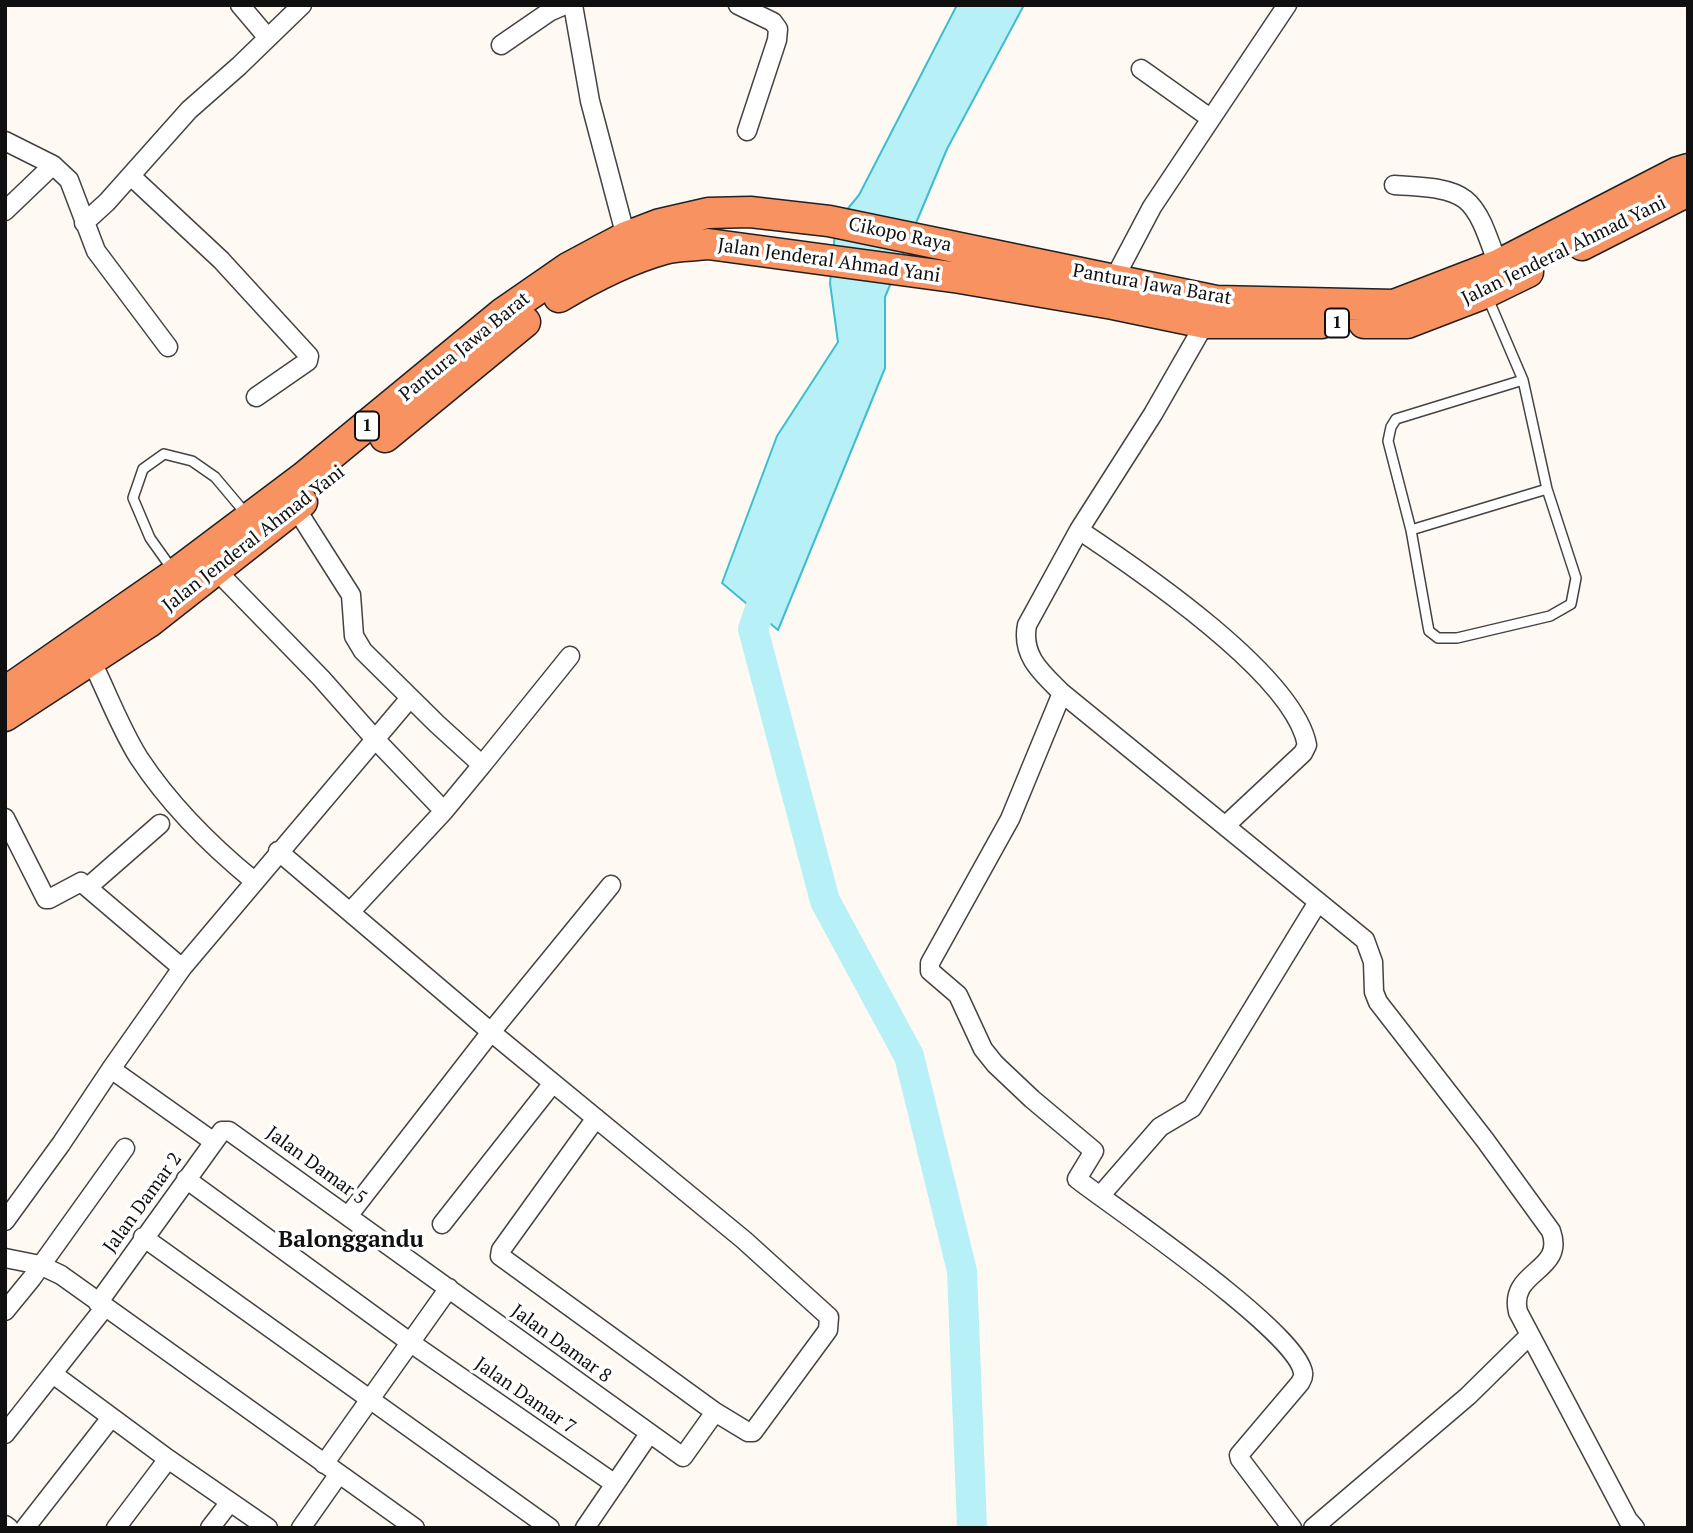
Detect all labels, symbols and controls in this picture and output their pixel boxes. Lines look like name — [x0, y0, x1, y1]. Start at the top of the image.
street label: Jalan Jenderal Ahmad Yani — [1458, 192, 1670, 310]
street label: Cikopo Raya — [846, 213, 954, 257]
street label: Jalan Jenderal Ahmad Yani — [716, 234, 942, 288]
street label: Pantura Jawa Barat — [1071, 260, 1233, 310]
street label: Pantura Jawa Barat — [395, 287, 535, 407]
road number: 1 — [1325, 309, 1349, 338]
road number: 1 — [355, 412, 379, 440]
street label: Jalan Jenderal Ahmad Yani — [159, 461, 349, 617]
street label: Jalan Damar 5 — [261, 1122, 371, 1210]
street label: Jalan Damar 2 — [99, 1148, 187, 1258]
district label: Balonggandu — [278, 1226, 424, 1254]
street label: Jalan Damar 8 — [506, 1300, 616, 1388]
street label: Jalan Damar 7 — [470, 1353, 580, 1439]

